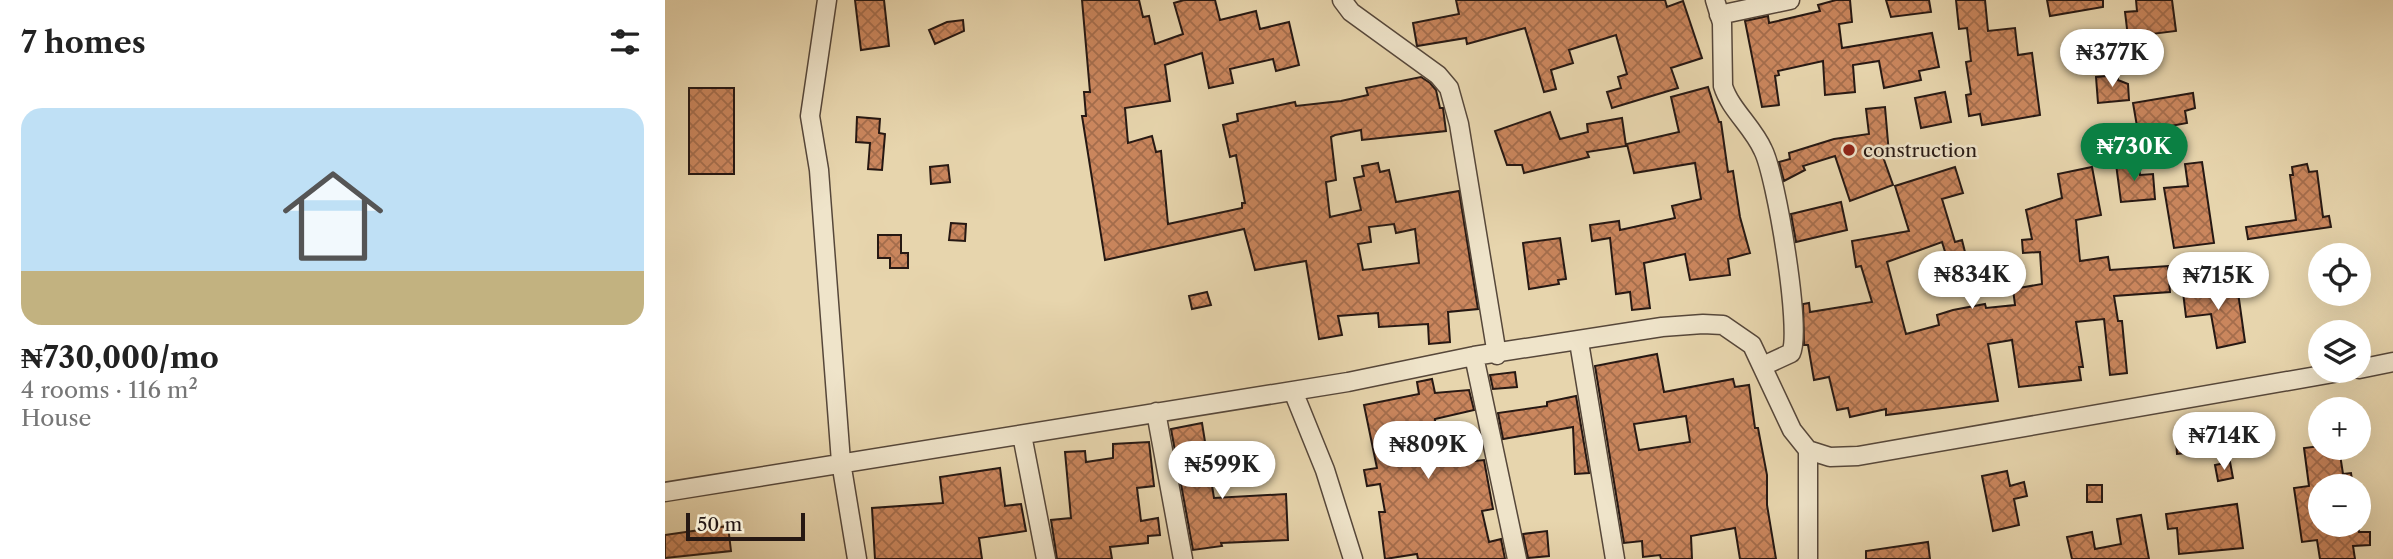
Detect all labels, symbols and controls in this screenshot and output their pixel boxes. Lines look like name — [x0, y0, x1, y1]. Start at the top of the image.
icon: filters — [606, 23, 644, 61]
text: 7 homes — [21, 24, 146, 61]
pin: ₦377K — [2063, 29, 2161, 89]
text: ₦377K — [2076, 38, 2148, 66]
pin: ₦730K — [2085, 124, 2183, 183]
text: ₦730K — [2097, 132, 2171, 160]
place label: construction — [1863, 139, 1977, 162]
marker: construction — [1841, 142, 1857, 158]
icon: home — [270, 153, 396, 279]
map controls — [2308, 243, 2371, 537]
button: locate — [2308, 243, 2371, 306]
pin: ₦834K — [1923, 252, 2021, 311]
pin: ₦715K — [2169, 252, 2267, 312]
text: ₦834K — [1934, 260, 2010, 288]
text: ₦715K — [2183, 261, 2253, 289]
button: layers — [2308, 320, 2371, 383]
text: ₦730,000/mo — [21, 339, 219, 376]
text: 4 rooms · 116 m² — [21, 376, 198, 404]
button: + — [2308, 397, 2371, 460]
text: House — [21, 404, 91, 432]
pin: ₦714K — [2175, 412, 2273, 472]
pin: ₦809K — [1379, 421, 1477, 481]
text: ₦714K — [2189, 421, 2259, 449]
text: ₦809K — [1389, 430, 1467, 458]
pin: ₦599K — [1173, 442, 1271, 501]
text: ₦599K — [1184, 450, 1260, 478]
button: − — [2308, 474, 2371, 537]
scale bar — [686, 510, 805, 542]
text: 50 m — [697, 513, 742, 536]

